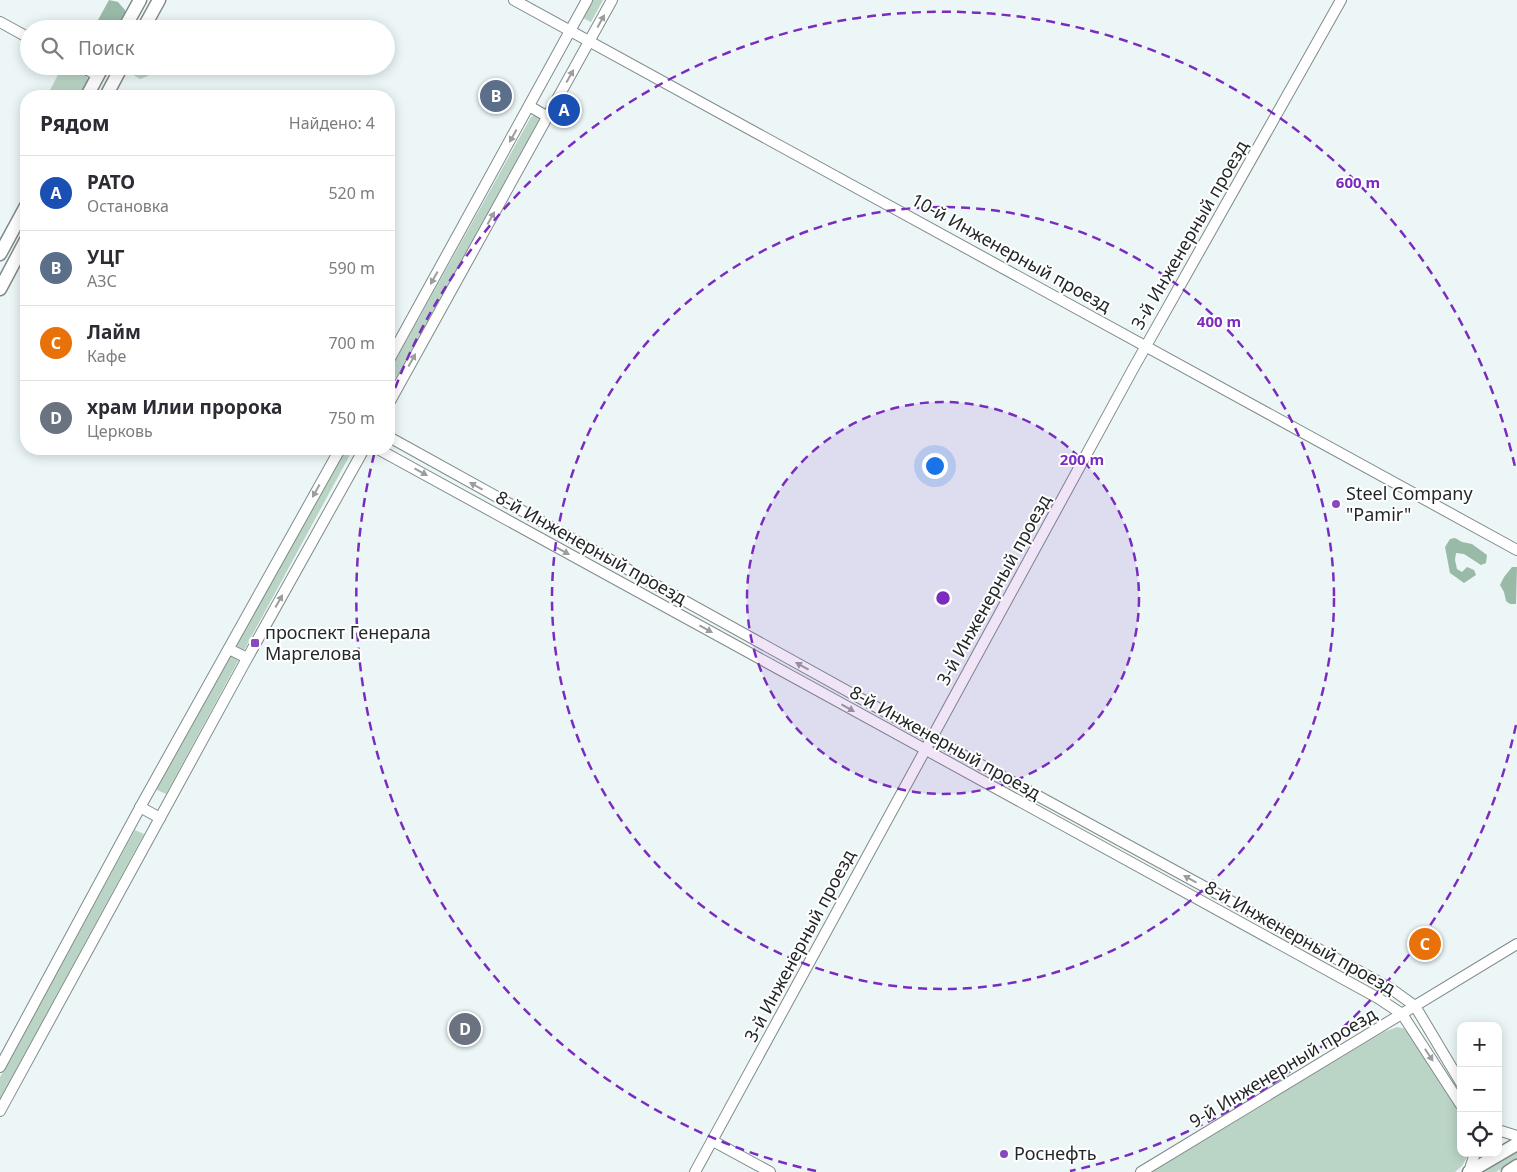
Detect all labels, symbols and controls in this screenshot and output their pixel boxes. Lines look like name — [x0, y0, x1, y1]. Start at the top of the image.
one-way arrow — [597, 13, 605, 28]
search box — [20, 20, 395, 75]
icon: search — [38, 34, 66, 62]
text: Поиск — [78, 35, 134, 61]
one-way arrow — [566, 70, 575, 83]
pin: B — [480, 77, 512, 115]
pin: A — [548, 91, 580, 129]
text: Рядом — [40, 109, 110, 137]
text: Найдено: 4 — [289, 112, 375, 134]
one-way arrow — [509, 128, 517, 143]
street label: 3-й Инженерный проезд — [1125, 136, 1253, 333]
text: РАТО — [87, 169, 135, 195]
text: 600 m — [1336, 172, 1380, 192]
text: A — [50, 182, 62, 204]
text: 520 m — [328, 182, 375, 204]
street label: 10-й Инженерный проезд — [907, 187, 1116, 317]
text: Остановка — [87, 195, 169, 217]
one-way arrow — [487, 212, 496, 225]
text: УЦГ — [87, 244, 125, 270]
text: B — [51, 257, 61, 279]
text: 590 m — [328, 257, 375, 279]
text: АЗС — [87, 270, 117, 292]
one-way arrow — [430, 271, 438, 285]
text: 400 m — [1197, 311, 1241, 331]
text: Лайм — [87, 319, 141, 345]
text: C — [51, 332, 61, 354]
text: 700 m — [328, 332, 375, 354]
text: Кафе — [87, 345, 126, 367]
one-way arrow — [408, 354, 417, 367]
text: храм Илии пророка — [87, 394, 282, 420]
text: D — [50, 407, 62, 429]
text: 750 m — [328, 407, 375, 429]
text: Церковь — [87, 420, 153, 442]
text: 200 m — [1060, 449, 1104, 469]
your location — [922, 453, 948, 479]
one-way arrow — [414, 468, 428, 477]
place label: Steel Company "Pamir" — [1346, 481, 1473, 526]
one-way arrow — [469, 482, 484, 490]
one-way arrow — [312, 484, 320, 499]
street label: 8-й Инженерный проезд — [492, 485, 691, 610]
street label: 3-й Инженерный проезд — [931, 490, 1056, 689]
marker: Steel Company "Pamir" — [1330, 498, 1342, 510]
one-way arrow — [556, 547, 571, 555]
centre of rings — [934, 589, 952, 607]
one-way arrow — [275, 593, 283, 608]
place label: проспект Генерала Маргелова — [265, 620, 431, 665]
one-way arrow — [699, 625, 712, 634]
marker: проспект Генерала Маргелова — [249, 637, 261, 649]
one-way arrow — [795, 662, 809, 671]
street label: 8-й Инженерный проезд — [846, 680, 1045, 805]
one-way arrow — [840, 704, 855, 712]
street label: 3-й Инженерный проезд — [738, 845, 860, 1046]
one-way arrow — [1183, 875, 1197, 883]
street label: 8-й Инженерный проезд — [1201, 875, 1400, 1000]
pin: C — [1409, 925, 1441, 963]
street label: 9-й Инженерный проезд — [1184, 1002, 1381, 1133]
pin: D — [449, 1010, 481, 1048]
map controls — [1457, 1022, 1502, 1157]
button: + — [1457, 1022, 1502, 1067]
one-way arrow — [1424, 1048, 1433, 1062]
button: − — [1457, 1067, 1502, 1112]
button: locate — [1457, 1112, 1502, 1157]
place label: Роснефть — [1014, 1141, 1097, 1165]
marker: Роснефть — [998, 1148, 1010, 1160]

